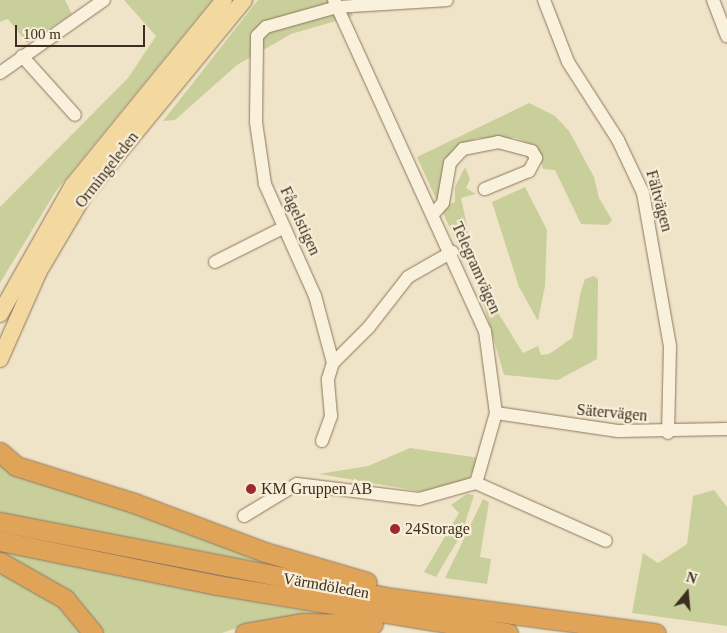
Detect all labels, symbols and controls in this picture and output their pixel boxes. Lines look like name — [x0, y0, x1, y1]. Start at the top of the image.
scale bar — [18, 15, 148, 47]
text: 100 m — [23, 26, 61, 42]
street label: Ormingeleden — [71, 128, 143, 212]
street label: Fältvägen — [642, 168, 676, 234]
street label: Fågelstigen — [276, 184, 324, 258]
street label: Telegramvägen — [447, 219, 505, 317]
street label: Sätervägen — [576, 400, 648, 426]
place label: KM Gruppen AB — [261, 479, 373, 499]
marker: KM Gruppen AB — [245, 483, 257, 495]
place label: 24Storage — [405, 519, 470, 539]
marker: 24Storage — [389, 523, 401, 535]
north arrow — [662, 568, 712, 618]
street label: Värmdöleden — [281, 569, 371, 603]
text: N — [684, 570, 699, 587]

